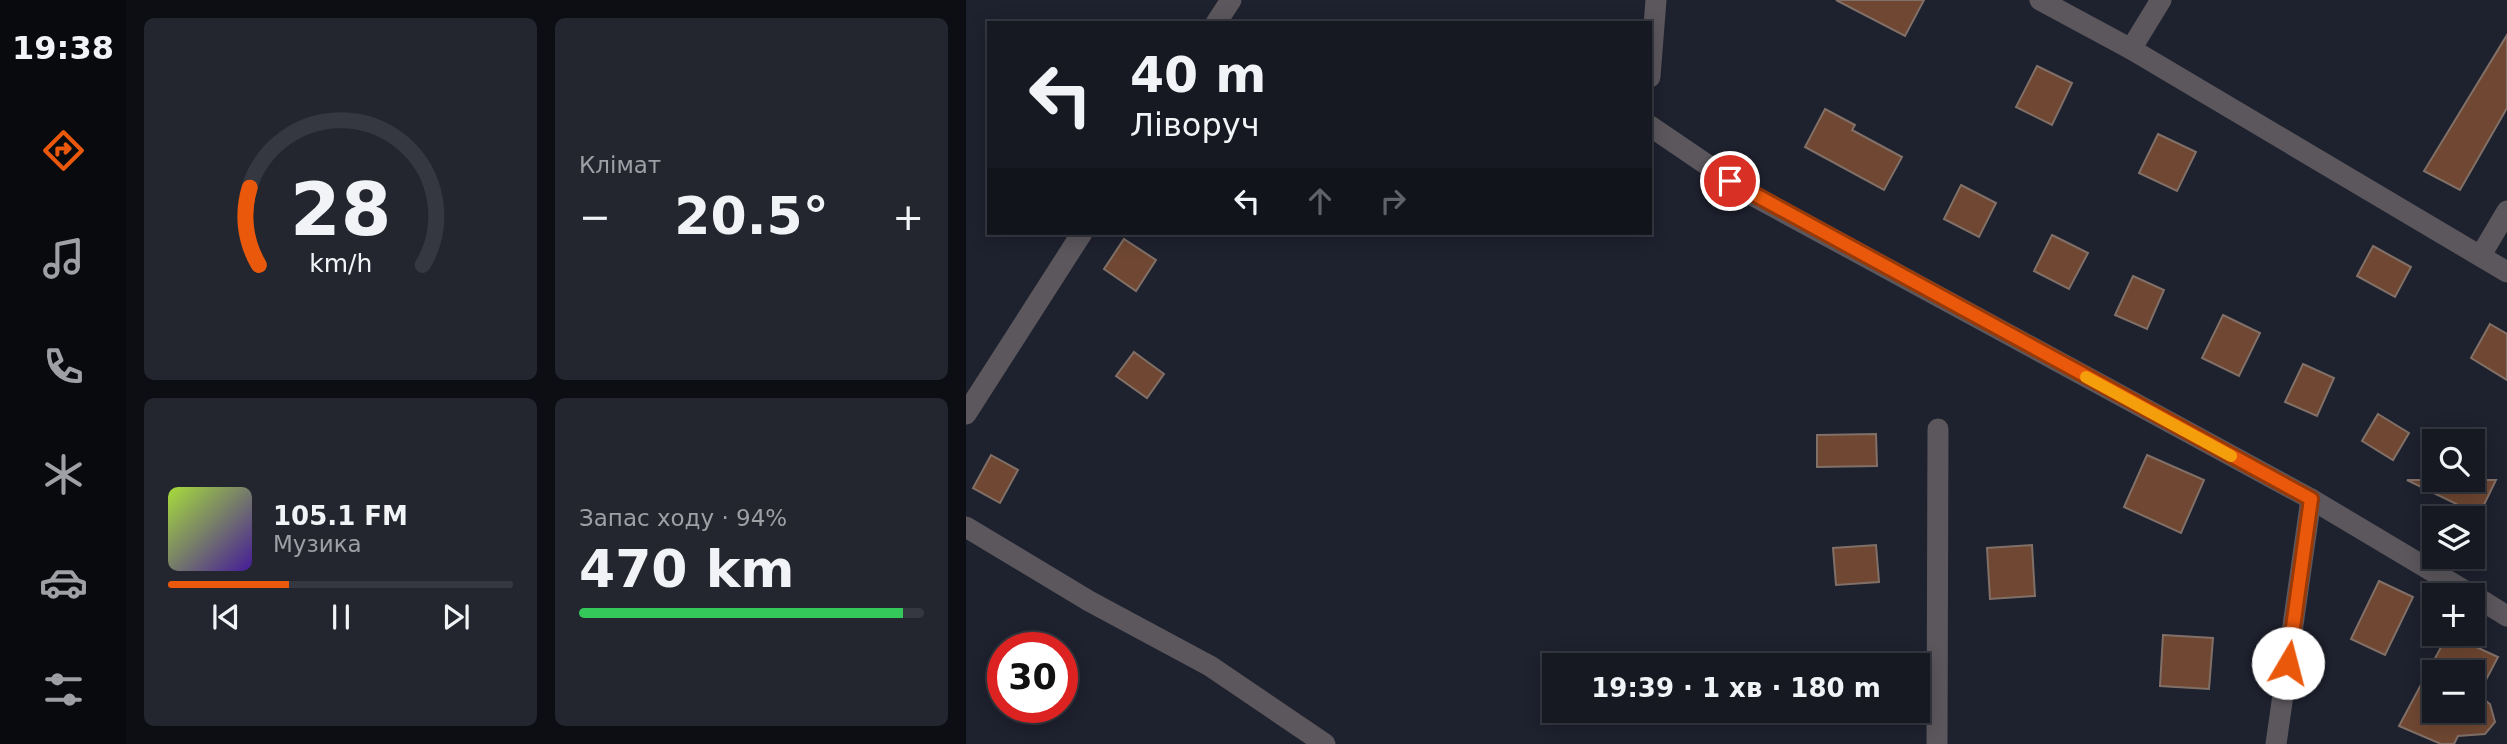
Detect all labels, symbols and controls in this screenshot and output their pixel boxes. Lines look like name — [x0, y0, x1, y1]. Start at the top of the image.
text: 19:38 — [12, 29, 114, 67]
text: 40 m — [1130, 47, 1266, 104]
icon: left — [1015, 49, 1106, 140]
text: Ліворуч — [1130, 106, 1260, 144]
icon: directions — [39, 126, 88, 175]
pin — [1700, 151, 1760, 211]
text: Клімат — [579, 152, 661, 178]
icon: arrive — [1711, 162, 1749, 200]
text: 28 — [290, 167, 391, 252]
icon: left — [1228, 182, 1266, 220]
icon: ahead — [1301, 182, 1339, 220]
icon: right — [1374, 182, 1412, 220]
text: 20.5° — [674, 186, 829, 246]
text: − — [579, 195, 611, 239]
text: + — [892, 195, 924, 239]
icon: music — [39, 234, 88, 283]
text: km/h — [309, 249, 372, 278]
icon: phone — [39, 342, 88, 391]
map controls — [2422, 429, 2485, 723]
button: search — [2422, 429, 2485, 492]
icon: climate — [39, 450, 88, 499]
text: 105.1 FM — [273, 501, 408, 531]
text: Запас ходу · 94% — [579, 505, 787, 531]
button: layers — [2422, 506, 2485, 569]
text: Музика — [273, 531, 362, 557]
text: 470 km — [579, 539, 794, 599]
icon: car — [39, 558, 88, 607]
button: + — [2422, 583, 2485, 646]
icon: previous — [207, 598, 245, 636]
icon: pause — [322, 598, 360, 636]
icon: next — [437, 598, 475, 636]
position arrow — [2251, 626, 2325, 700]
speed limit sign: 30 — [987, 632, 1078, 723]
button: − — [2422, 660, 2485, 723]
icon: filters — [39, 665, 88, 714]
text: 19:39 · 1 хв · 180 m — [1591, 673, 1881, 703]

